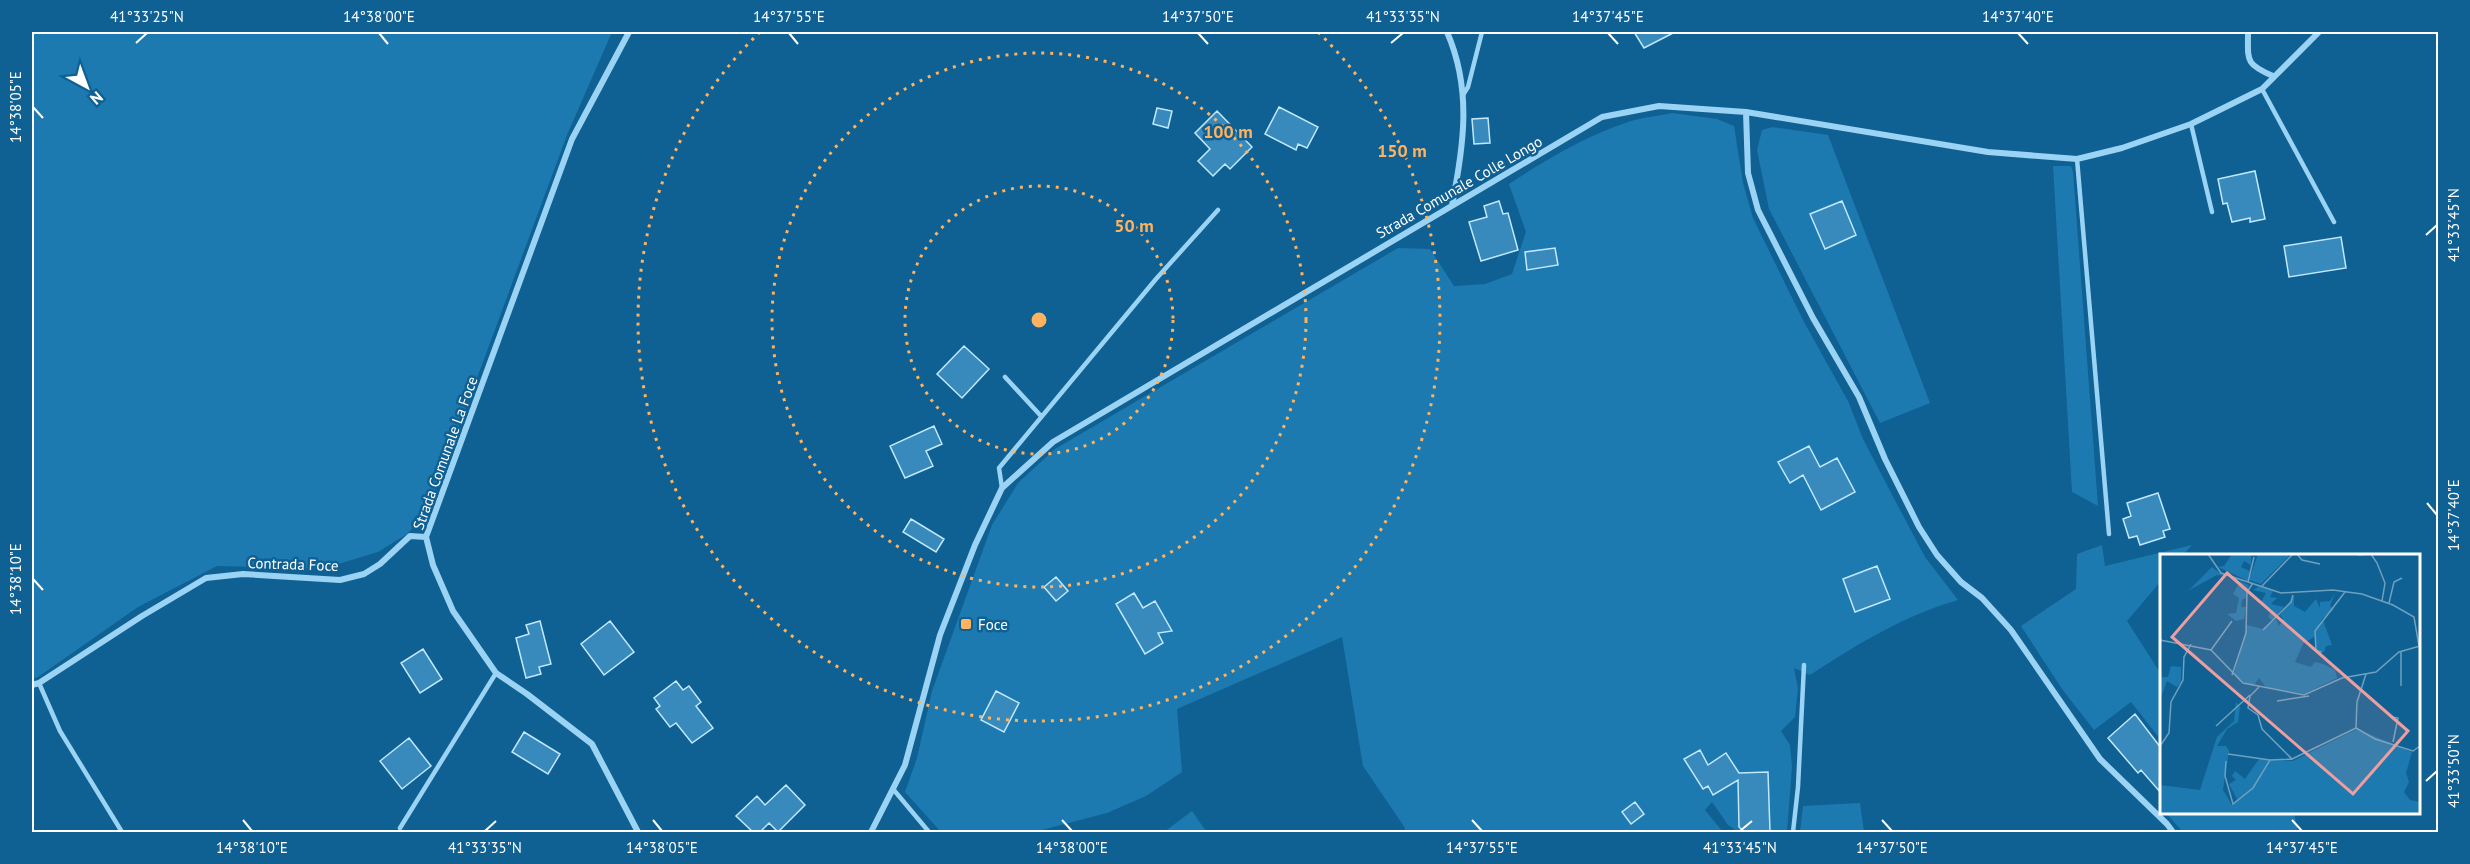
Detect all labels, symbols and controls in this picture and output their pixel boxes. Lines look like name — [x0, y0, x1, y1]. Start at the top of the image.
text: 41°33'25"N — [110, 7, 184, 26]
text: 14°38'00"E — [343, 7, 415, 26]
text: 14°37'55"E — [753, 7, 825, 26]
text: 14°37'50"E — [1162, 7, 1234, 26]
text: 41°33'35"N — [1366, 7, 1440, 26]
text: 14°37'45"E — [1572, 7, 1644, 26]
text: 14°37'40"E — [1982, 7, 2054, 26]
north arrow — [57, 57, 117, 117]
text: 14°38'05"E — [6, 71, 25, 143]
text: N — [86, 87, 107, 109]
text: 100 m — [1203, 120, 1253, 143]
street label: Strada Comunale Colle Longo — [1373, 132, 1545, 242]
text: 150 m — [1377, 139, 1427, 162]
text: 41°33'45"N — [2444, 188, 2463, 262]
text: 50 m — [1114, 214, 1154, 237]
centre of rings — [1029, 310, 1049, 330]
street label: Strada Comunale La Foce — [408, 374, 482, 532]
text: 14°37'40"E — [2444, 479, 2463, 551]
text: 14°38'10"E — [6, 543, 25, 615]
street label: Contrada Foce — [247, 553, 339, 575]
inset map — [2160, 554, 2419, 813]
place label: Foce — [978, 615, 1008, 634]
marker: Foce — [959, 617, 973, 631]
text: 41°33'50"N — [2444, 734, 2463, 808]
text: 14°38'10"E — [216, 838, 288, 857]
text: 41°33'35"N — [448, 838, 522, 857]
text: 14°38'05"E — [626, 838, 698, 857]
text: 14°38'00"E — [1036, 838, 1108, 857]
text: 14°37'55"E — [1446, 838, 1518, 857]
text: 41°33'45"N — [1703, 838, 1777, 857]
text: 14°37'50"E — [1856, 838, 1928, 857]
text: 14°37'45"E — [2266, 838, 2338, 857]

